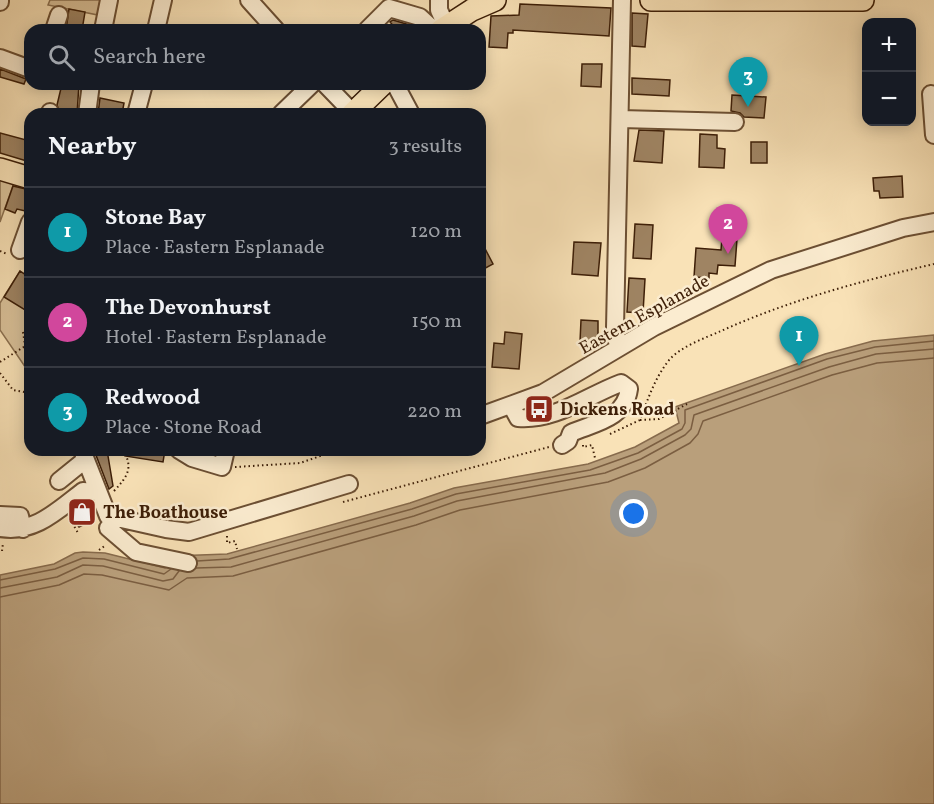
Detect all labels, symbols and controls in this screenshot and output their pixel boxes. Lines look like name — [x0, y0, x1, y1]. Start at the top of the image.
map controls — [862, 18, 916, 126]
button: + — [862, 18, 916, 72]
search box — [24, 24, 486, 90]
icon: search — [45, 41, 78, 74]
text: Search here — [93, 42, 206, 73]
pin: 3 — [728, 57, 768, 107]
button: − — [862, 72, 916, 126]
text: Nearby — [48, 129, 137, 165]
text: 3 results — [388, 133, 462, 161]
text: Stone Bay — [105, 203, 206, 234]
pin: 2 — [708, 204, 748, 254]
text: 1 — [63, 218, 72, 246]
text: 120 m — [410, 218, 462, 246]
text: Place · Eastern Esplanade — [105, 234, 325, 262]
street label: Eastern Esplanade — [575, 269, 714, 362]
text: The Devonhurst — [105, 293, 271, 324]
text: 2 — [62, 308, 73, 336]
text: 150 m — [411, 308, 462, 336]
pin: 1 — [780, 316, 818, 366]
text: Hotel · Eastern Esplanade — [105, 324, 327, 352]
text: Redwood — [105, 383, 200, 414]
bus stop icon: Dickens Road — [523, 393, 555, 425]
text: 3 — [62, 398, 73, 426]
text: 220 m — [407, 398, 462, 426]
place label: Dickens Road — [560, 398, 674, 423]
text: Place · Stone Road — [105, 414, 262, 442]
shop icon: The Boathouse — [66, 496, 98, 528]
your location — [619, 499, 648, 528]
place label: The Boathouse — [103, 501, 228, 526]

